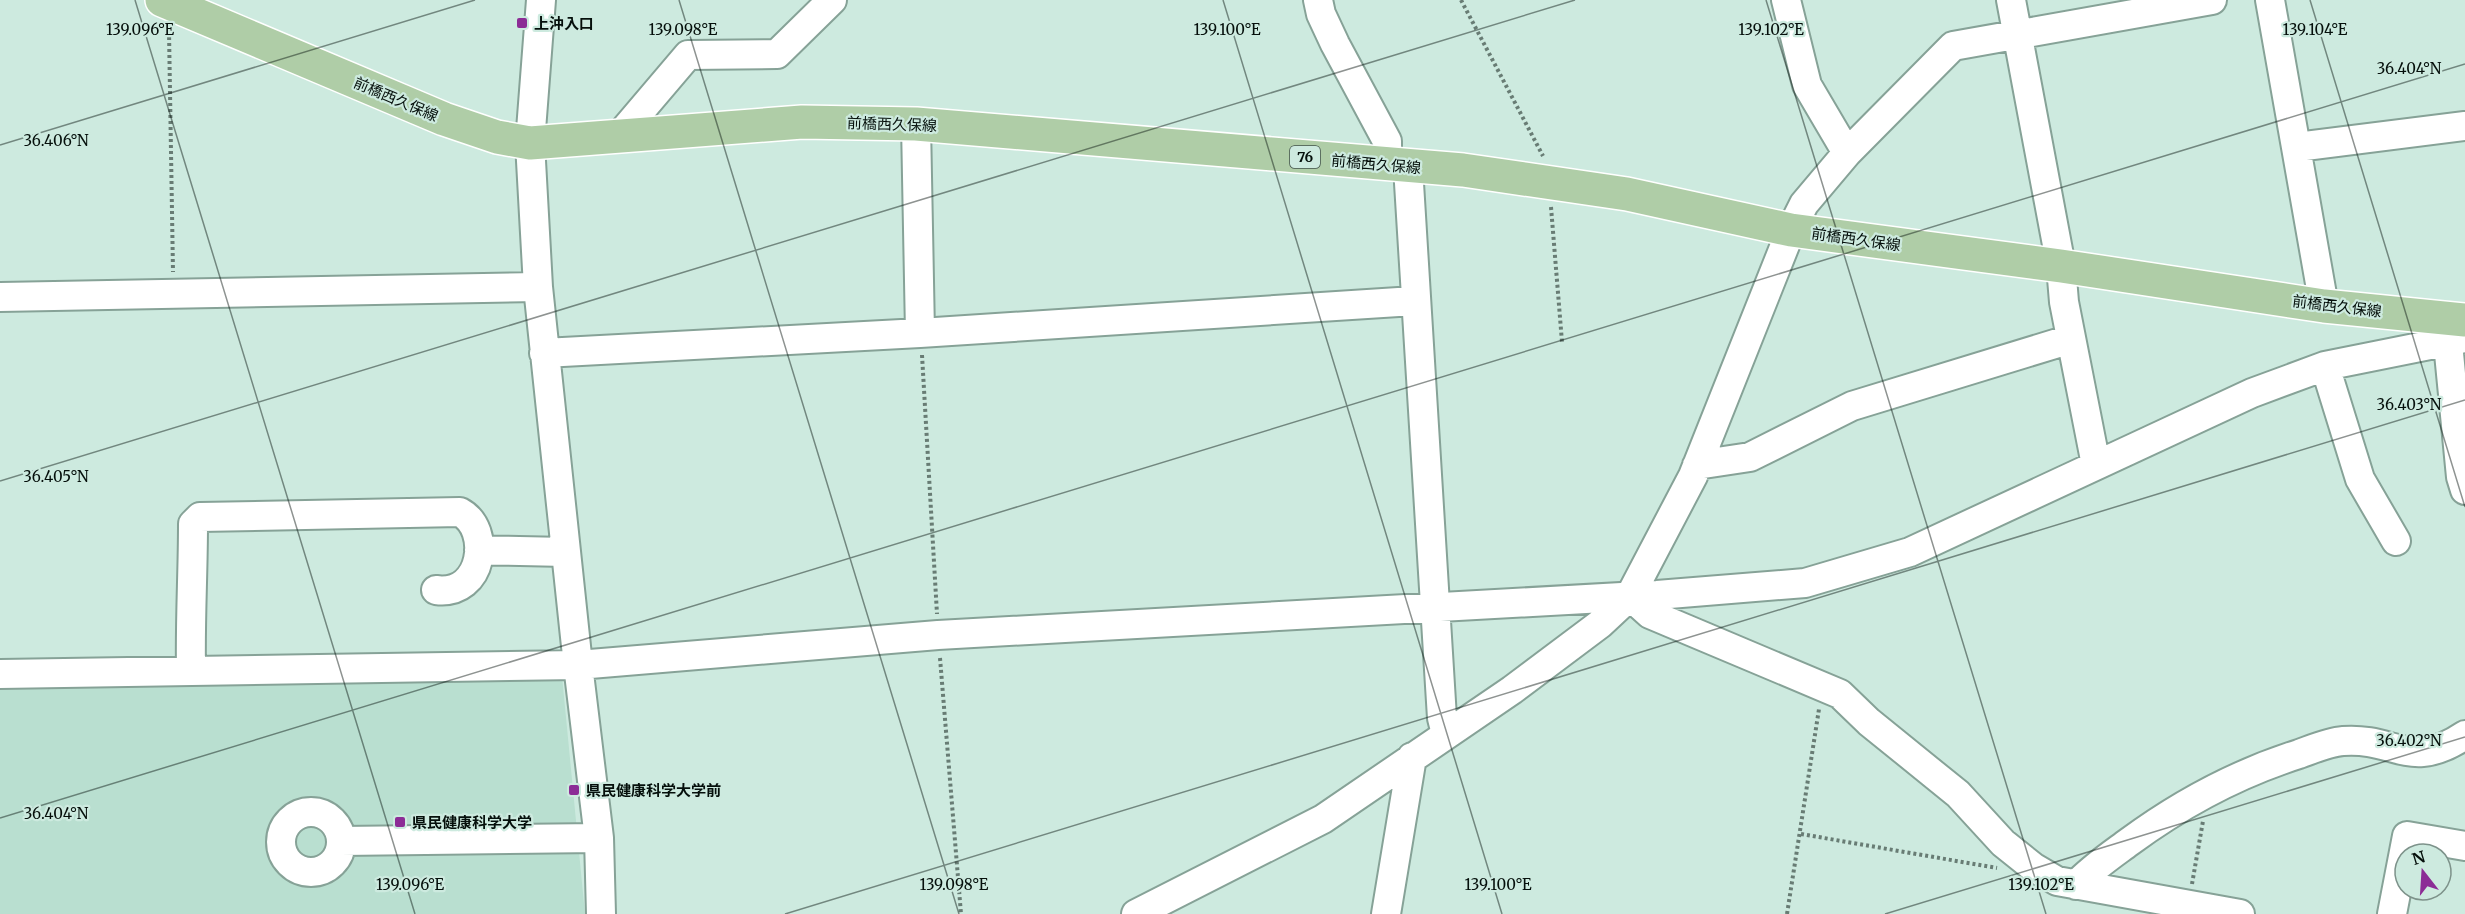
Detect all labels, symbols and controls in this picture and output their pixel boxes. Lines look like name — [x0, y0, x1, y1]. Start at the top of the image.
place label: 上沖入口 — [534, 14, 594, 33]
marker: 上沖入口 — [515, 16, 529, 30]
text: 139.096°E — [106, 20, 175, 39]
text: 139.098°E — [649, 20, 718, 39]
text: 139.100°E — [1193, 20, 1261, 39]
text: 139.102°E — [1738, 20, 1804, 39]
text: 139.104°E — [2283, 20, 2348, 39]
text: 36.404°N — [2377, 59, 2442, 78]
street label: 前橋西久保線 — [351, 73, 441, 125]
street label: 前橋西久保線 — [847, 113, 937, 135]
text: 36.406°N — [23, 131, 89, 150]
road number: 76 — [1290, 146, 1320, 168]
street label: 前橋西久保線 — [1330, 151, 1422, 177]
street label: 前橋西久保線 — [1810, 223, 1902, 255]
street label: 前橋西久保線 — [2291, 291, 2383, 321]
text: 36.403°N — [2377, 395, 2442, 414]
text: 36.405°N — [23, 467, 89, 486]
text: 36.402°N — [2376, 731, 2442, 750]
place label: 県民健康科学大学前 — [586, 781, 721, 800]
marker: 県民健康科学大学前 — [567, 783, 581, 797]
text: 36.404°N — [24, 804, 89, 823]
place label: 県民健康科学大学 — [412, 813, 532, 832]
marker: 県民健康科学大学 — [393, 815, 407, 829]
north arrow — [2393, 842, 2453, 902]
text: N — [2410, 846, 2428, 869]
text: 139.096°E — [376, 875, 445, 894]
text: 139.098°E — [920, 875, 989, 894]
text: 139.100°E — [1464, 875, 1532, 894]
text: 139.102°E — [2008, 875, 2074, 894]

